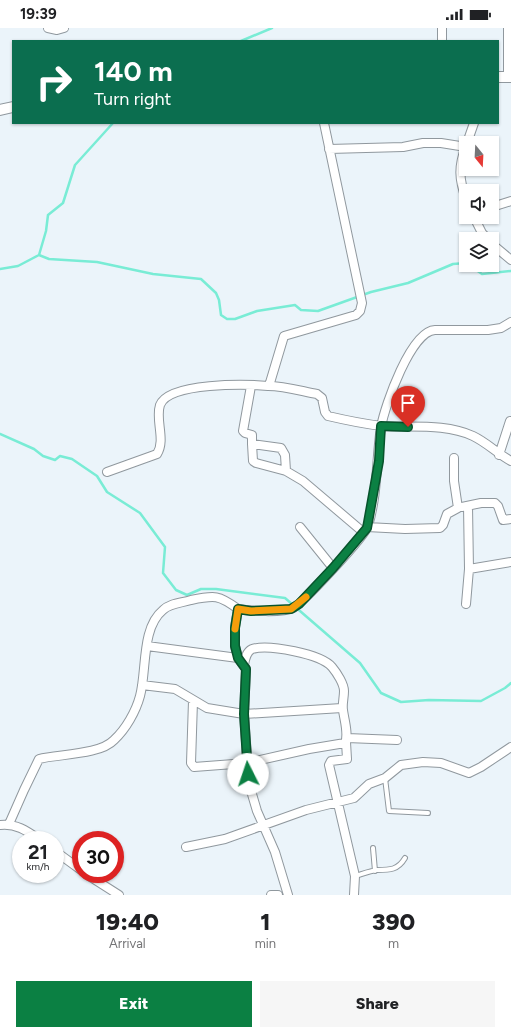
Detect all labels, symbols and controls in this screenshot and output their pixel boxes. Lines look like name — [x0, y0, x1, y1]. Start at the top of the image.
text: 19:39 — [20, 5, 57, 23]
text: 140 m — [94, 54, 173, 88]
icon: right — [28, 56, 80, 108]
text: Turn right — [94, 88, 171, 110]
north arrow — [459, 136, 499, 176]
map controls — [459, 136, 499, 272]
button: sound — [459, 184, 499, 224]
button: layers — [459, 232, 499, 272]
pin — [391, 386, 425, 427]
icon: arrive — [397, 392, 419, 414]
position arrow — [227, 753, 269, 795]
speed limit sign: 30 — [72, 831, 124, 883]
text: 21 — [28, 840, 48, 864]
text: km/h — [27, 860, 49, 873]
text: 19:40 — [96, 907, 159, 936]
text: 1 — [260, 907, 271, 936]
text: 390 — [372, 907, 415, 936]
text: Arrival — [109, 936, 146, 951]
text: min — [255, 936, 276, 951]
text: m — [388, 936, 399, 951]
button: Exit — [16, 981, 252, 1027]
button: Share — [260, 981, 495, 1027]

